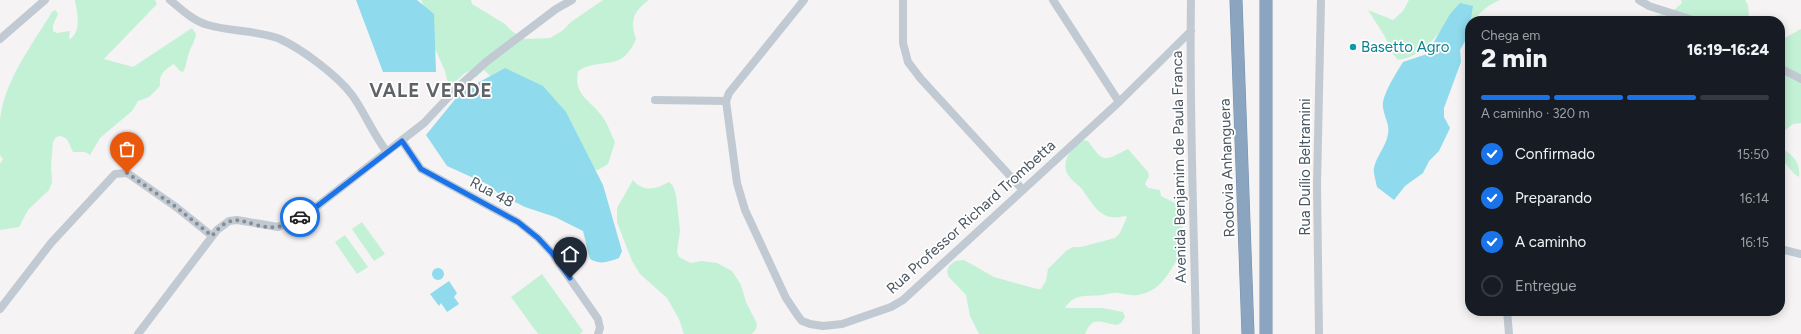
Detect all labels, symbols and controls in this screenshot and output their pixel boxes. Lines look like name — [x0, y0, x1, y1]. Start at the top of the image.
text: Chega em — [1481, 28, 1540, 43]
place label: Basetto Agro — [1361, 38, 1450, 56]
text: 16:19–16:24 — [1687, 41, 1769, 59]
marker: Basetto Agro — [1348, 42, 1358, 52]
text: 2 min — [1481, 42, 1547, 74]
street label: Avenida Benjamim de Paula Franca — [1168, 51, 1190, 283]
district label: VALE VERDE — [369, 79, 493, 102]
street label: Rodovia Anhanguera — [1216, 98, 1238, 238]
street label: Rua Duílio Beltramini — [1296, 98, 1314, 236]
text: A caminho · 320 m — [1481, 106, 1589, 121]
pin — [110, 132, 144, 173]
street label: Rua Professor Richard Trombetta — [883, 136, 1059, 298]
icon: bag — [116, 138, 138, 160]
icon: check — [1481, 143, 1503, 165]
text: Confirmado — [1515, 145, 1595, 163]
text: 15:50 — [1737, 147, 1769, 162]
street label: Rua 48 — [467, 173, 517, 211]
icon: check — [1481, 187, 1503, 209]
text: Preparando — [1515, 189, 1592, 207]
text: 16:14 — [1740, 191, 1769, 206]
courier — [280, 197, 320, 237]
icon: car — [289, 206, 311, 228]
icon: check — [1481, 231, 1503, 253]
text: A caminho — [1515, 233, 1586, 251]
text: 16:15 — [1740, 235, 1769, 250]
pin — [553, 237, 587, 278]
icon: home — [559, 243, 581, 265]
text: Entregue — [1515, 277, 1577, 295]

